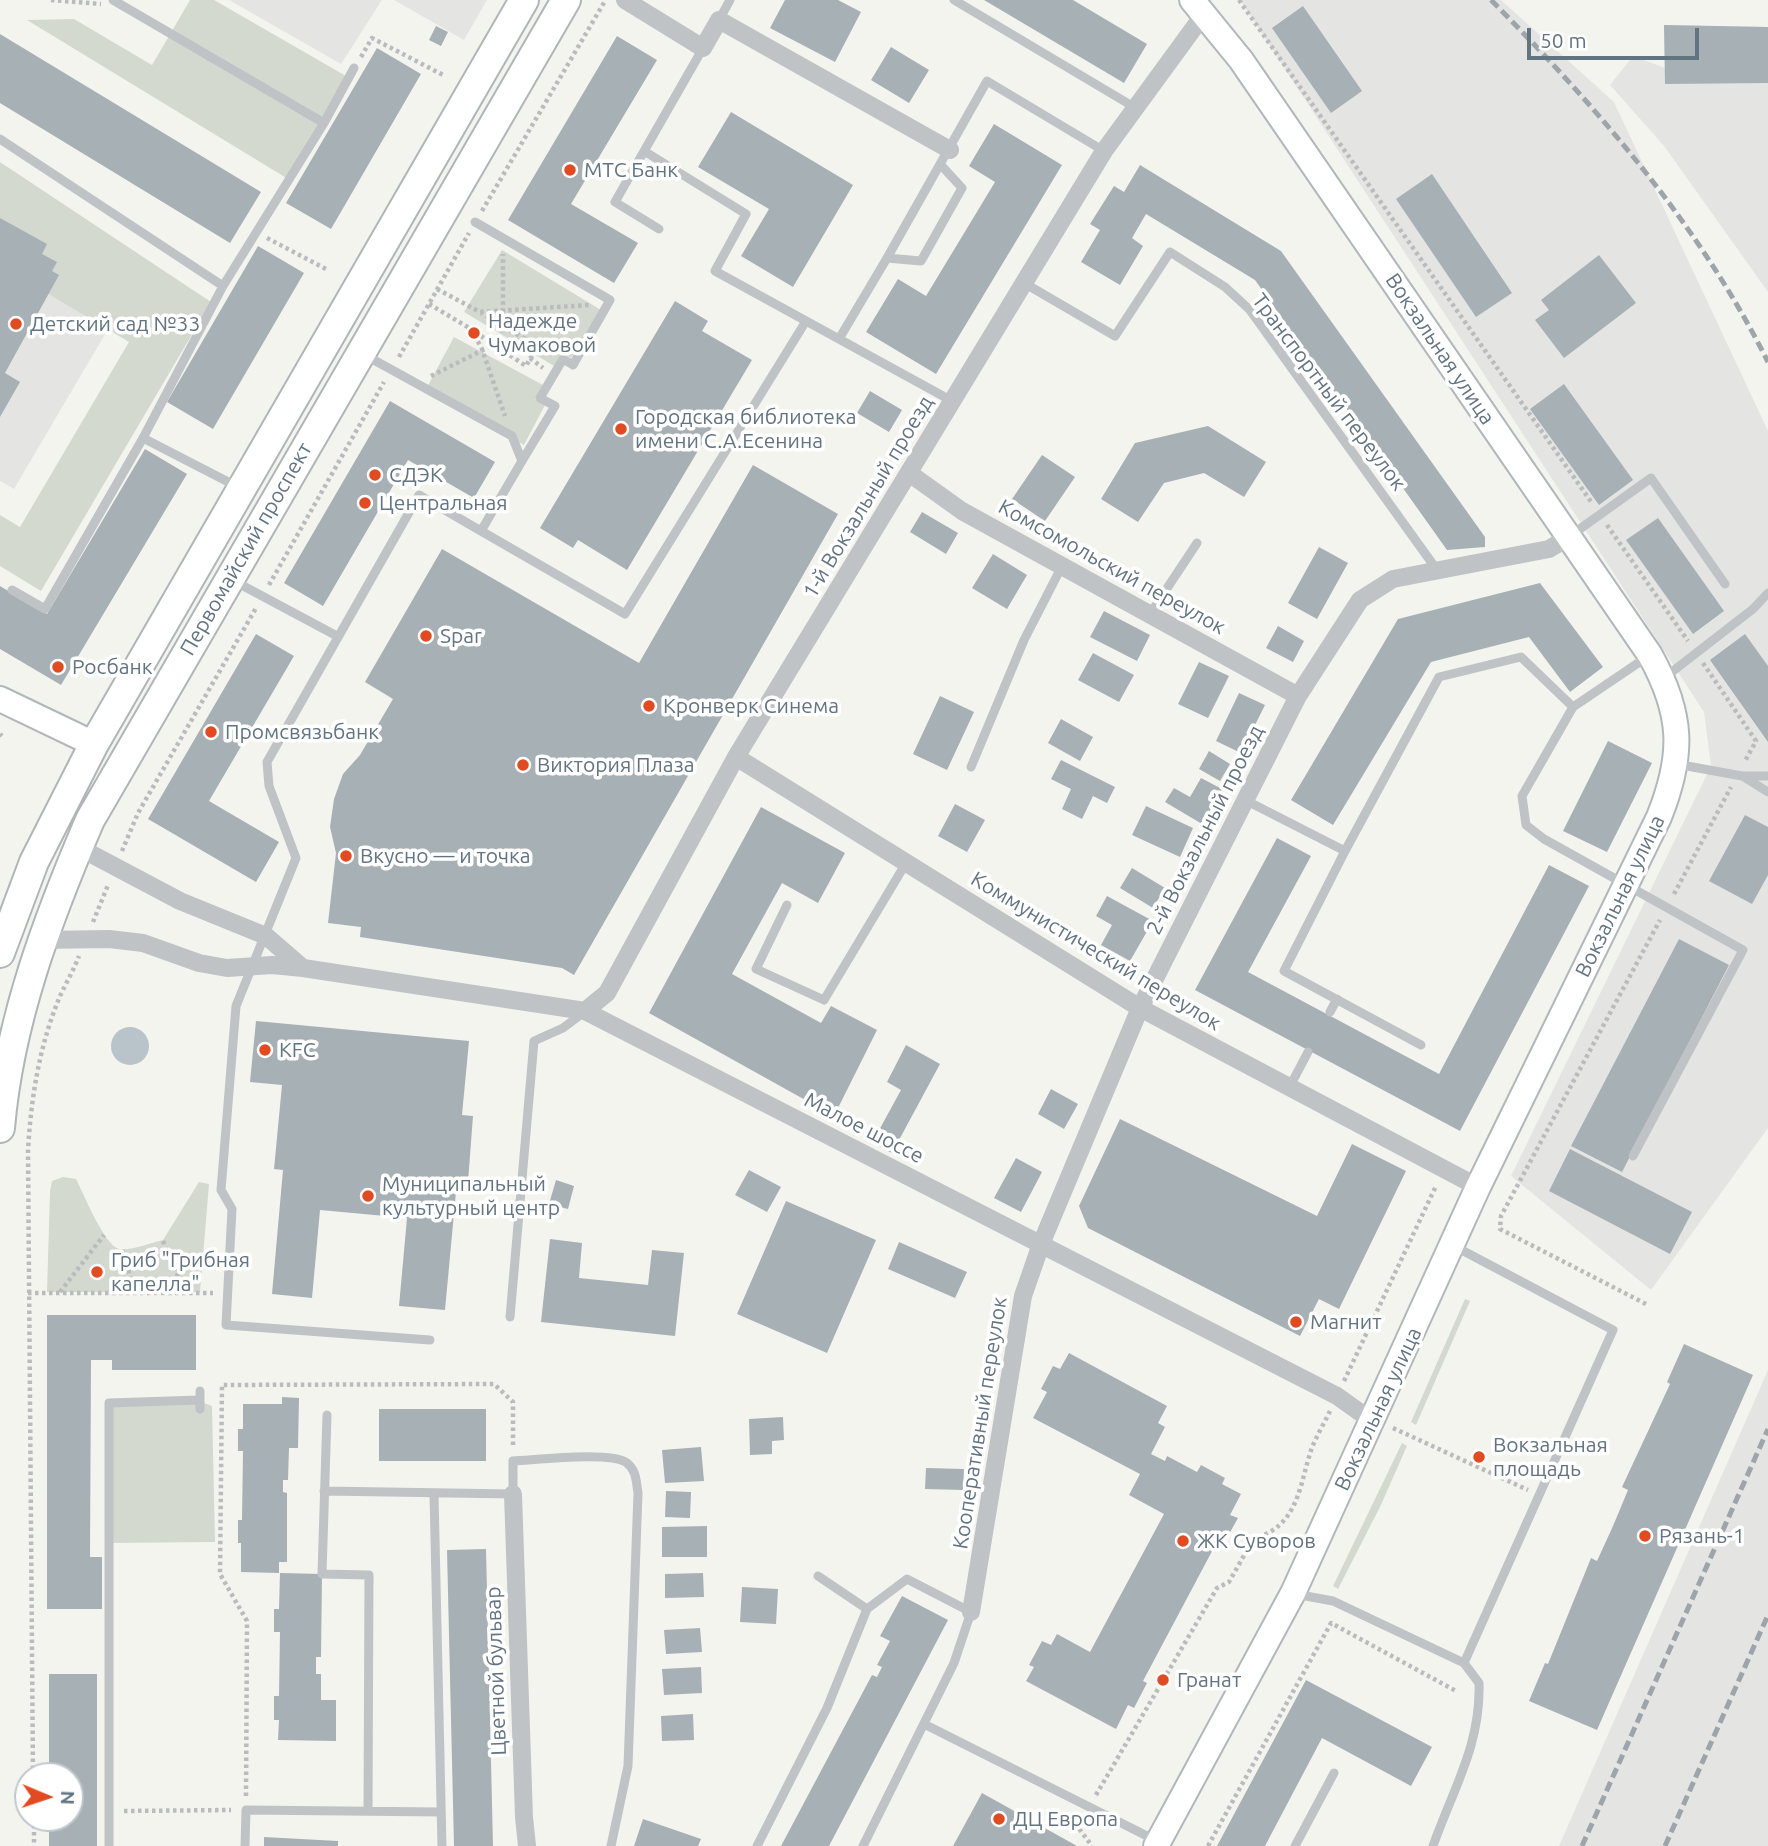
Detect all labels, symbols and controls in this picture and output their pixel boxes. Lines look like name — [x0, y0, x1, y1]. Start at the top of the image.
scale bar — [1530, 14, 1702, 58]
text: 50 m — [1540, 28, 1587, 52]
place label: МТС Банк — [584, 157, 678, 183]
marker: МТС Банк — [562, 162, 578, 178]
street label: Вокзальная улица — [1380, 269, 1500, 429]
street label: Транспортный переулок — [1247, 289, 1411, 495]
place label: Надежде Чумаковой — [488, 308, 596, 358]
place label: Детский сад №33 — [30, 311, 200, 337]
marker: Детский сад №33 — [8, 316, 24, 332]
marker: Надежде Чумаковой — [466, 325, 482, 341]
street label: 1-й Вокзальный проезд — [798, 391, 938, 603]
place label: Городская библиотека имени С.А.Есенина — [635, 404, 856, 454]
marker: Городская библиотека имени С.А.Есенина — [613, 421, 629, 437]
street label: Первомайский проспект — [175, 438, 317, 660]
place label: СДЭК — [389, 462, 443, 488]
marker: СДЭК — [367, 467, 383, 483]
place label: Центральная — [379, 490, 508, 516]
street label: Комсомольский переулок — [994, 494, 1230, 640]
marker: Центральная — [357, 495, 373, 511]
place label: Spar — [440, 623, 482, 649]
marker: Spar — [418, 628, 434, 644]
place label: Росбанк — [72, 654, 153, 680]
marker: Росбанк — [50, 659, 66, 675]
place label: Кронверк Синема — [663, 693, 839, 719]
marker: Кронверк Синема — [641, 698, 657, 714]
place label: Промсвязьбанк — [225, 719, 379, 745]
street label: 2-й Вокзальный проезд — [1141, 721, 1269, 939]
marker: Промсвязьбанк — [203, 724, 219, 740]
place label: Виктория Плаза — [537, 752, 694, 778]
marker: Виктория Плаза — [515, 757, 531, 773]
street label: Вокзальная улица — [1570, 811, 1670, 981]
place label: Вкусно — и точка — [360, 843, 531, 869]
marker: Вкусно — и точка — [338, 848, 354, 864]
street label: Коммунистический переулок — [966, 866, 1226, 1036]
place label: KFC — [279, 1037, 316, 1063]
marker: KFC — [257, 1042, 273, 1058]
street label: Малое шоссе — [800, 1087, 928, 1169]
place label: Муниципальный культурный центр — [382, 1171, 560, 1221]
marker: Муниципальный культурный центр — [360, 1188, 376, 1204]
place label: Гриб "Грибная капелла" — [111, 1247, 250, 1297]
marker: Гриб "Грибная капелла" — [89, 1264, 105, 1280]
street label: Кооперативный переулок — [948, 1295, 1012, 1551]
place label: Магнит — [1310, 1309, 1382, 1335]
marker: Магнит — [1288, 1314, 1304, 1330]
street label: Вокзальная улица — [1329, 1323, 1427, 1495]
place label: Вокзальная площадь — [1493, 1432, 1608, 1482]
marker: Вокзальная площадь — [1471, 1449, 1487, 1465]
place label: Рязань-1 — [1659, 1523, 1745, 1549]
place label: ЖК Суворов — [1197, 1528, 1316, 1554]
marker: Рязань-1 — [1637, 1528, 1653, 1544]
marker: ЖК Суворов — [1175, 1533, 1191, 1549]
street label: Цветной бульвар — [480, 1586, 512, 1756]
place label: Гранат — [1177, 1667, 1241, 1693]
marker: Гранат — [1155, 1672, 1171, 1688]
north arrow — [14, 1762, 84, 1832]
text: N — [57, 1790, 79, 1805]
place label: ДЦ Европа — [1013, 1806, 1118, 1832]
marker: ДЦ Европа — [991, 1811, 1007, 1827]

